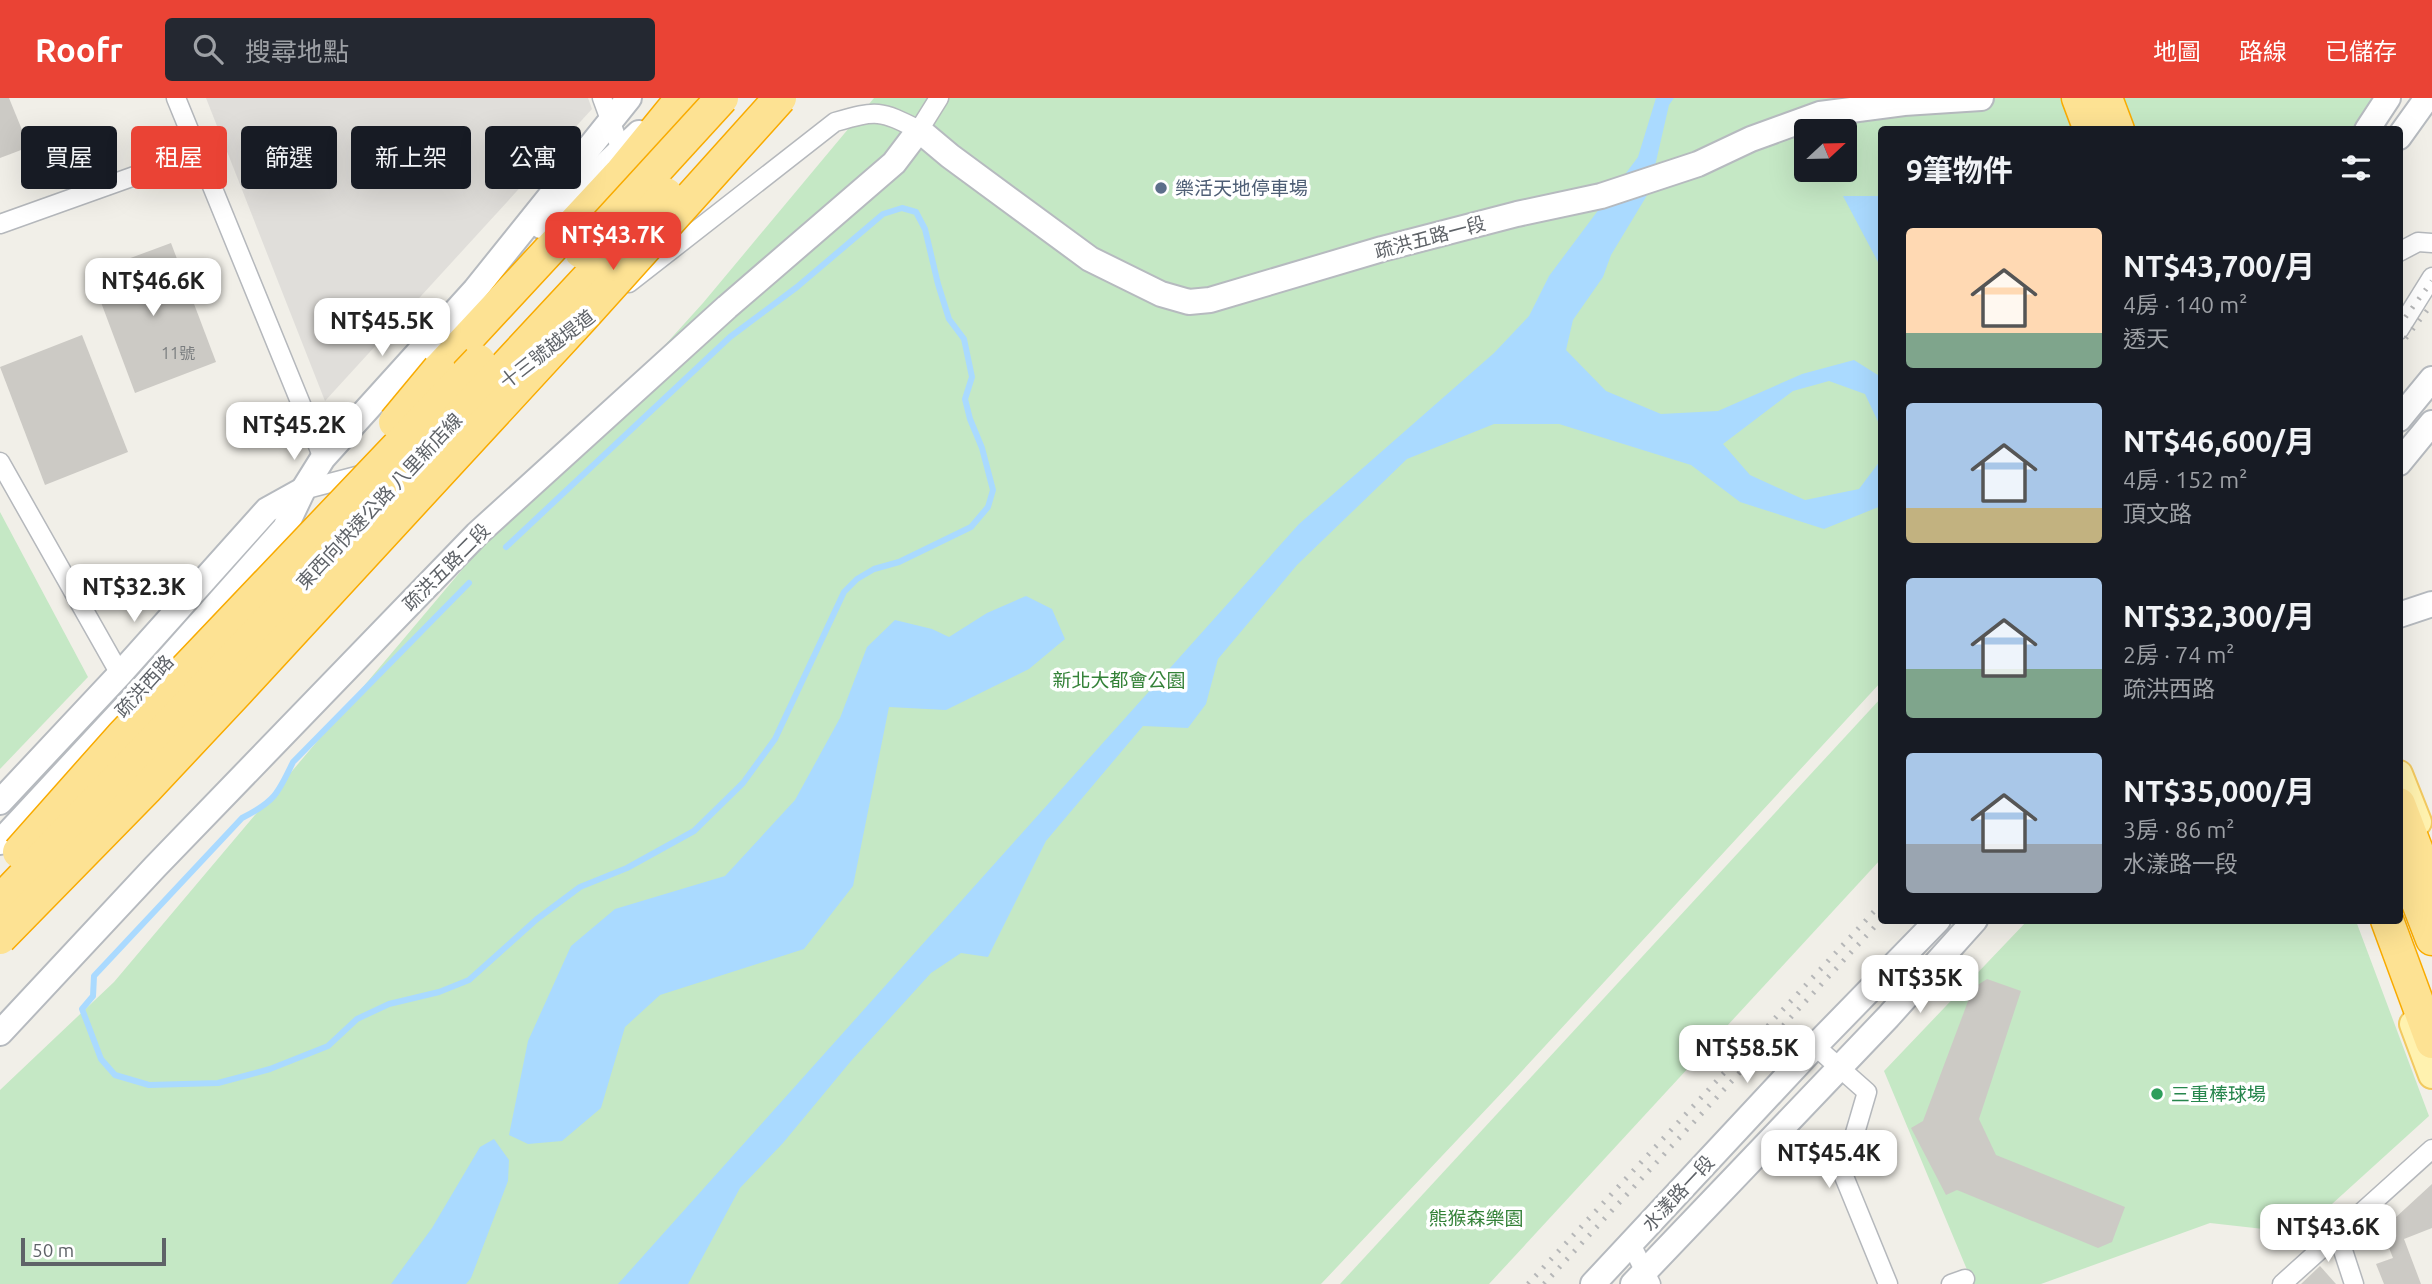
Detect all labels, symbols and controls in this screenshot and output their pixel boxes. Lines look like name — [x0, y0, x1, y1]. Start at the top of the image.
search box — [165, 18, 655, 81]
icon: search — [189, 30, 227, 68]
text: Roofr — [35, 31, 123, 68]
text: 搜尋地點 — [245, 37, 349, 66]
text: 地圖 — [2153, 38, 2201, 65]
text: 路線 — [2239, 38, 2287, 65]
text: 已儲存 — [2325, 38, 2397, 65]
north arrow — [1794, 119, 1857, 182]
map controls — [1794, 119, 1857, 182]
chip: 買屋 — [21, 126, 117, 189]
chip: 租屋 — [131, 126, 227, 189]
chip: 篩選 — [241, 126, 337, 189]
chip: 新上架 — [351, 126, 471, 189]
chip: 公寓 — [485, 126, 581, 189]
icon: filters — [2337, 149, 2375, 187]
text: 9筆物件 — [1906, 153, 2013, 187]
place label: 樂活天地停車場 — [1175, 177, 1308, 199]
marker: 樂活天地停車場 — [1153, 180, 1169, 196]
pin: NT$43.7K — [541, 212, 685, 272]
street label: 疏洪五路一段 — [1372, 212, 1488, 262]
text: NT$43.7K — [561, 222, 665, 247]
text: NT$43,700/月 — [2123, 249, 2315, 283]
icon: home — [1962, 256, 2046, 340]
pin: NT$46.6K — [81, 258, 225, 318]
text: NT$46.6K — [101, 268, 205, 293]
text: 4房 · 140 m² — [2123, 292, 2247, 317]
pin: NT$45.5K — [310, 299, 454, 358]
street label: 十三號越堤道 — [495, 305, 599, 393]
text: NT$45.5K — [330, 308, 434, 333]
text: 透天 — [2123, 326, 2169, 351]
house number: 11號 — [161, 344, 195, 362]
pin: NT$45.2K — [222, 402, 366, 462]
street label: 東西向快速公路 八里新店線 — [292, 409, 466, 593]
text: NT$45.2K — [242, 412, 346, 437]
text: NT$46,600/月 — [2123, 424, 2315, 458]
icon: home — [1962, 431, 2046, 515]
text: 4房 · 152 m² — [2123, 467, 2247, 492]
text: 頂文路 — [2123, 501, 2192, 526]
street label: 疏洪五路二段 — [398, 519, 494, 615]
pin: NT$32.3K — [62, 564, 206, 624]
text: NT$32.3K — [82, 574, 186, 599]
text: NT$32,300/月 — [2123, 599, 2315, 633]
icon: home — [1962, 606, 2046, 690]
text: 2房 · 74 m² — [2123, 642, 2234, 667]
street label: 疏洪西路 — [110, 650, 178, 722]
park label: 新北大都會公園 — [1052, 669, 1186, 691]
text: 疏洪西路 — [2123, 676, 2215, 701]
text: NT$35,000/月 — [2123, 774, 2315, 808]
icon: home — [1962, 781, 2046, 865]
text: 3房 · 86 m² — [2123, 817, 2234, 842]
text: 水漾路一段 — [2123, 851, 2238, 876]
pin: NT$35K — [1863, 956, 1977, 1015]
text: NT$35K — [1877, 965, 1963, 990]
pin: NT$58.5K — [1675, 1026, 1819, 1085]
text: NT$58.5K — [1695, 1035, 1799, 1060]
place label: 三重棒球場 — [2171, 1083, 2266, 1105]
marker: 三重棒球場 — [2149, 1086, 2165, 1102]
pin: NT$45.4K — [1757, 1130, 1901, 1190]
text: NT$45.4K — [1777, 1140, 1881, 1165]
street label: 水漾路一段 — [1638, 1151, 1718, 1235]
pin: NT$43.6K — [2256, 1204, 2400, 1264]
park label: 熊猴森樂園 — [1428, 1207, 1524, 1229]
text: NT$43.6K — [2276, 1214, 2380, 1239]
scale bar — [21, 1235, 166, 1267]
text: 50 m — [32, 1239, 74, 1261]

